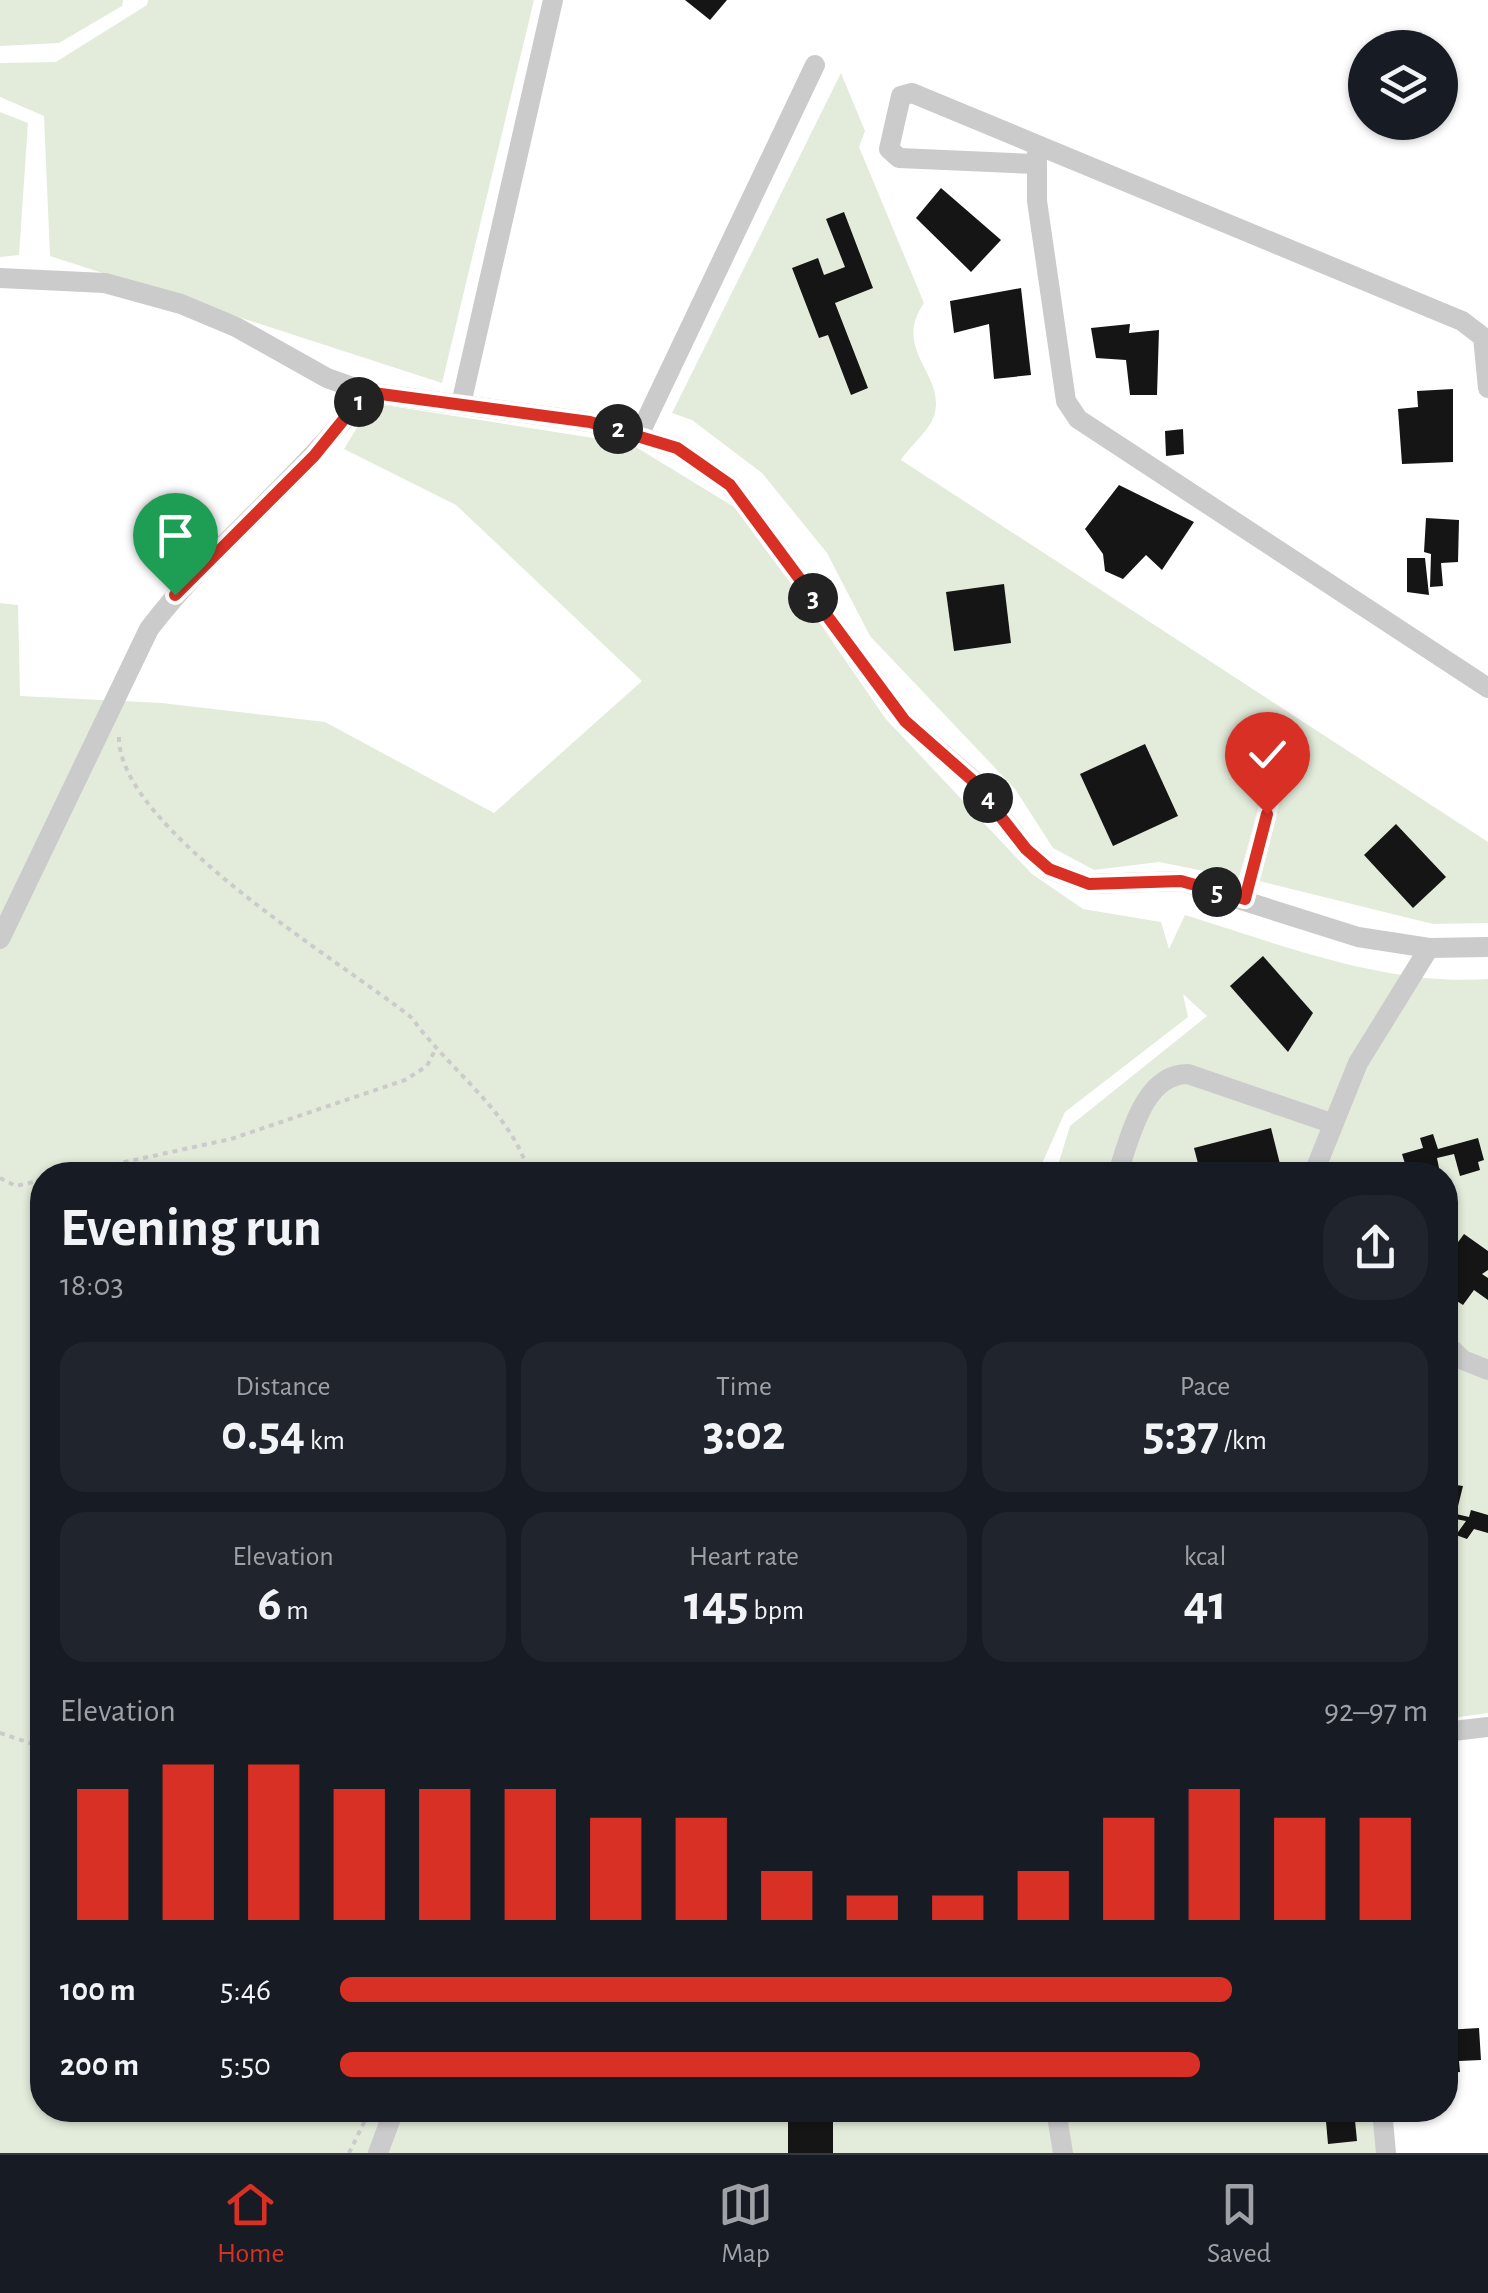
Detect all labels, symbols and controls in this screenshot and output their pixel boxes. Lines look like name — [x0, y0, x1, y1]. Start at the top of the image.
map controls — [1348, 30, 1458, 140]
button: layers — [1348, 30, 1458, 140]
pin: 1 — [334, 377, 384, 427]
text: 1 — [354, 388, 364, 416]
pin: 2 — [593, 404, 643, 454]
text: 2 — [611, 415, 625, 443]
pin — [133, 493, 218, 596]
icon: arrive — [148, 508, 203, 563]
pin: 3 — [788, 573, 838, 623]
text: 3 — [807, 584, 819, 612]
pin — [1225, 712, 1310, 815]
icon: check — [1240, 727, 1295, 782]
pin: 4 — [963, 773, 1013, 823]
text: 4 — [981, 784, 995, 812]
pin: 5 — [1192, 867, 1242, 917]
text: 5 — [1211, 878, 1223, 906]
button: share — [1323, 1195, 1428, 1300]
text: Evening run — [60, 1201, 322, 1256]
text: 18:03 — [60, 1269, 124, 1301]
text: Distance — [236, 1373, 330, 1401]
text: Time — [716, 1373, 772, 1401]
text: Pace — [1180, 1373, 1230, 1401]
text: 0.54 — [221, 1409, 305, 1459]
text: 3:02 — [703, 1409, 785, 1459]
text: 5:37 — [1143, 1409, 1219, 1459]
text: km — [305, 1427, 345, 1455]
text: /km — [1219, 1427, 1267, 1455]
text: Elevation — [232, 1543, 334, 1571]
text: Heart rate — [689, 1543, 799, 1571]
text: kcal — [1184, 1543, 1226, 1571]
text: 6 — [257, 1579, 282, 1629]
text: 145 — [684, 1579, 749, 1629]
text: 41 — [1183, 1579, 1227, 1629]
text: m — [282, 1597, 309, 1625]
text: bpm — [749, 1597, 804, 1625]
text: Elevation — [60, 1695, 176, 1727]
text: 92–97 m — [1324, 1695, 1428, 1727]
text: 100 m — [60, 1974, 136, 2006]
text: 5:46 — [220, 1974, 271, 2006]
text: 200 m — [60, 2049, 139, 2081]
text: 5:50 — [220, 2049, 271, 2081]
tab: Home — [217, 2177, 284, 2271]
tab: Map — [718, 2177, 773, 2271]
tab: Saved — [1207, 2177, 1271, 2271]

